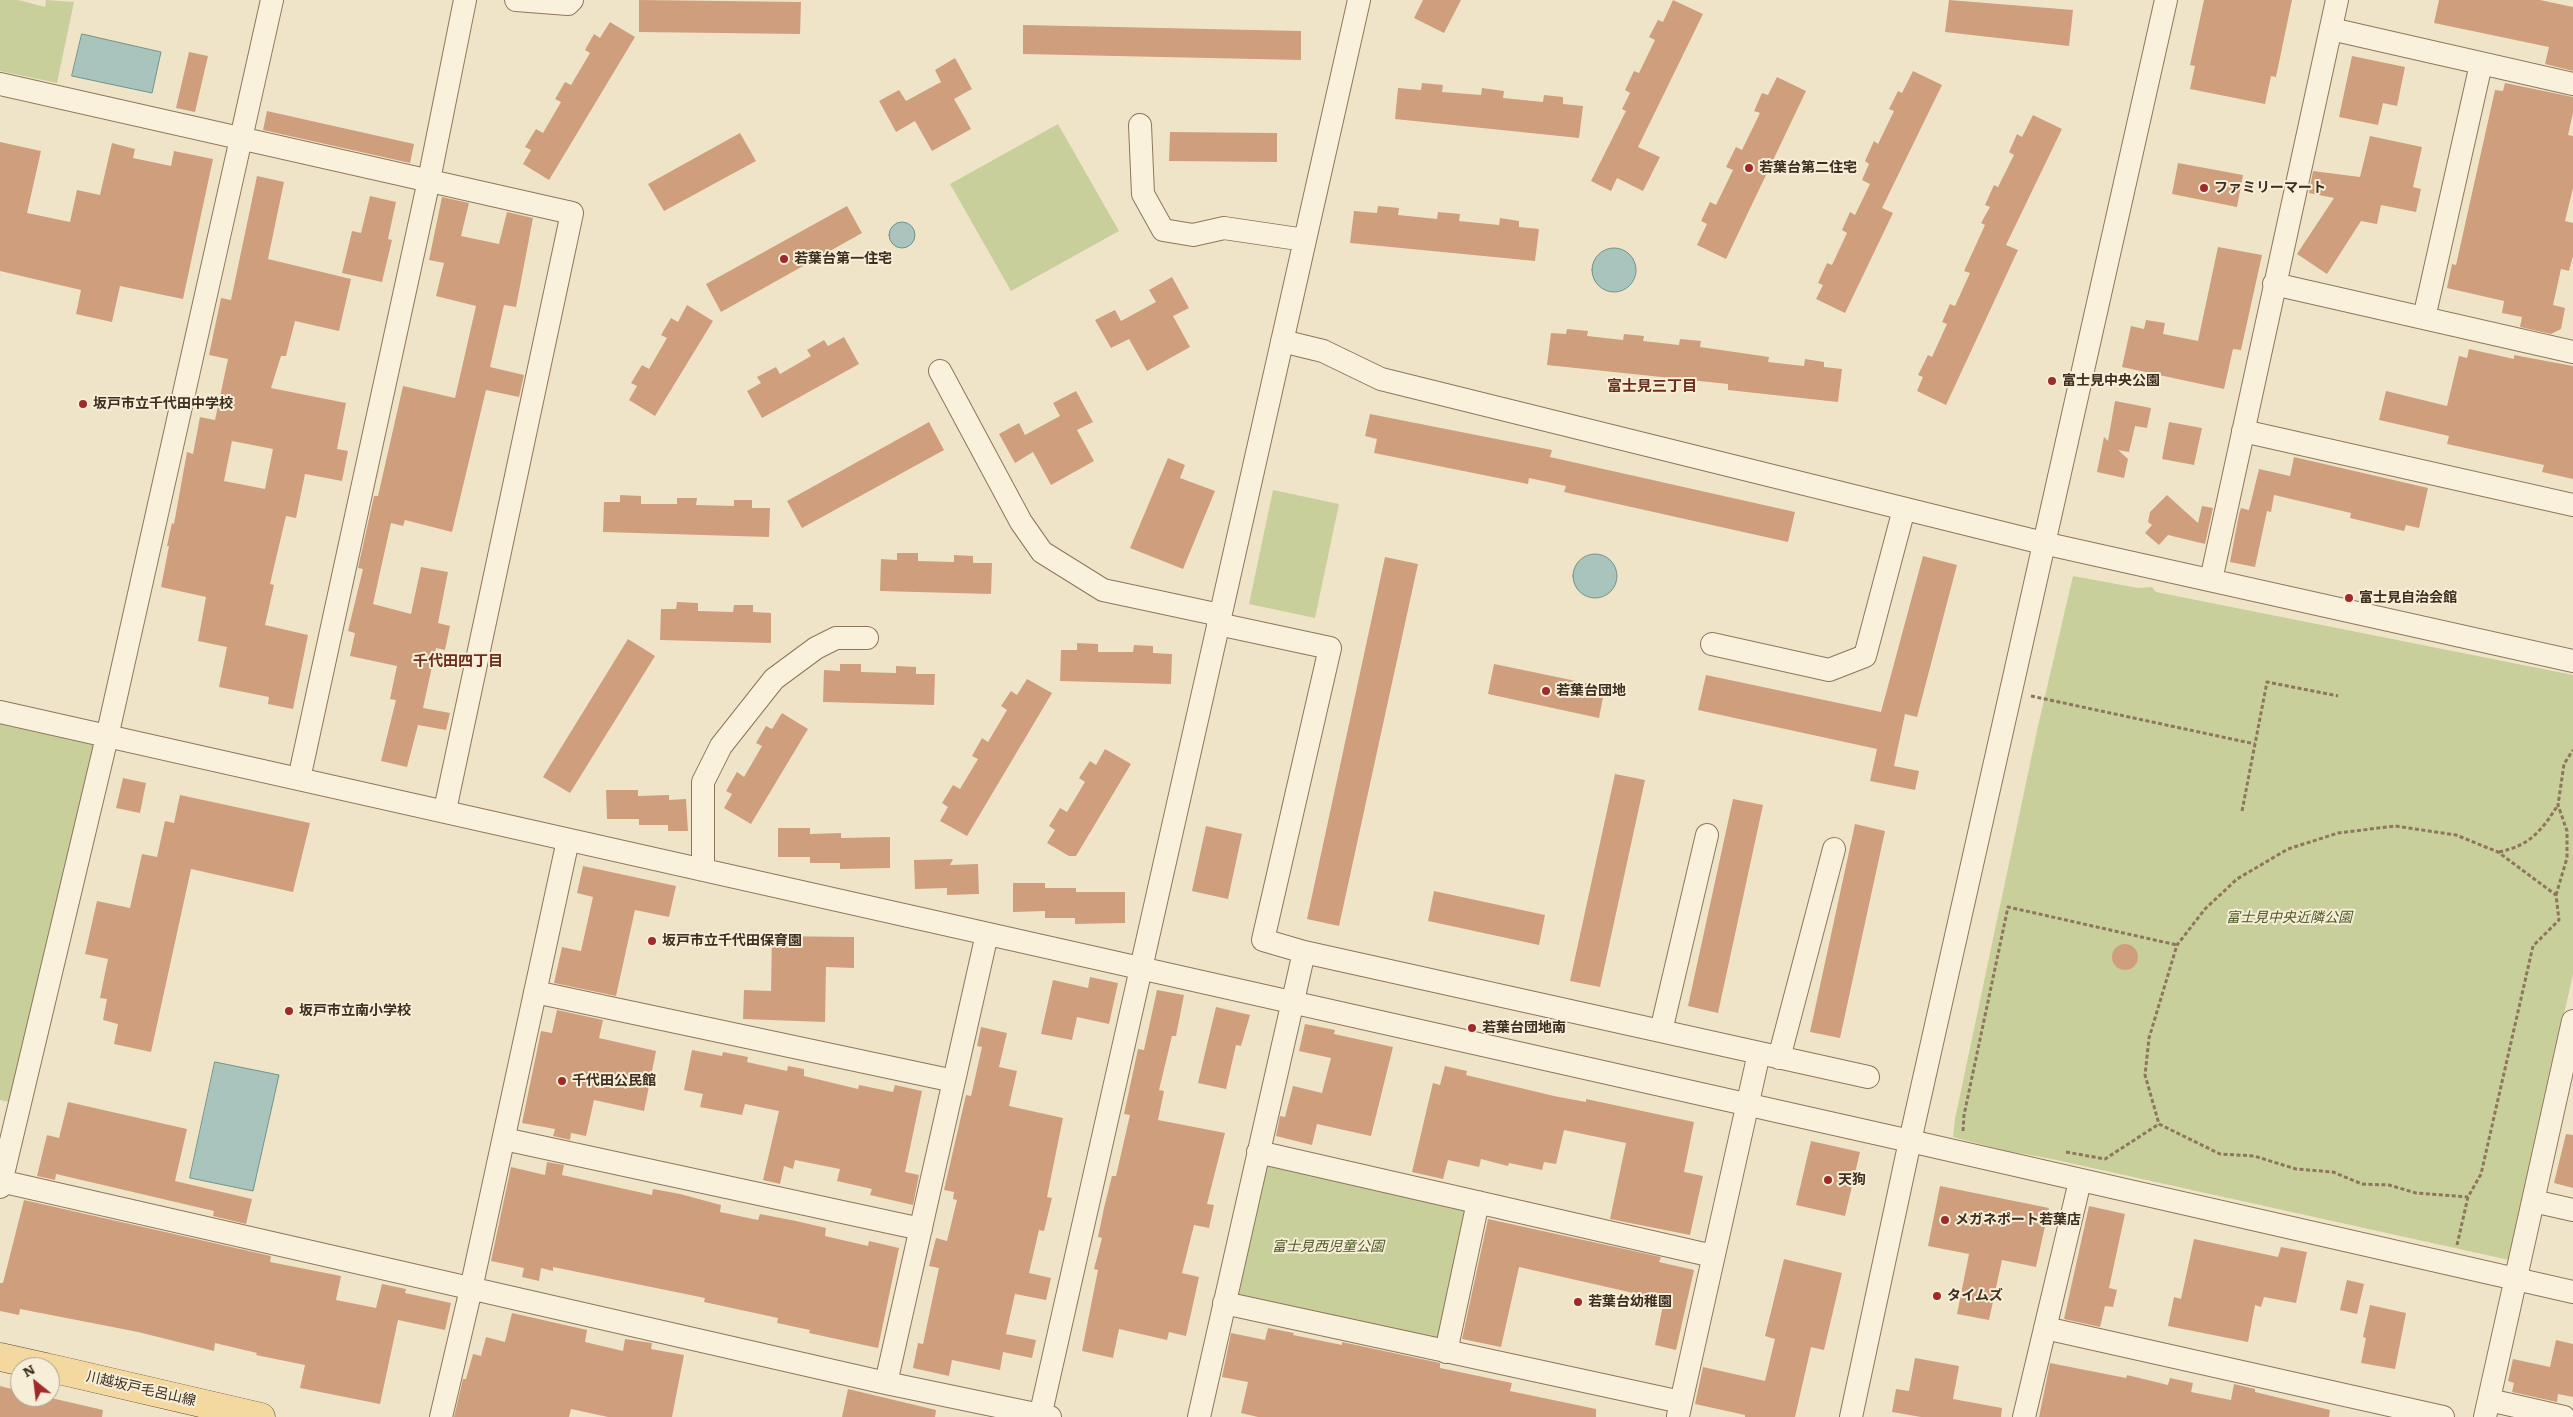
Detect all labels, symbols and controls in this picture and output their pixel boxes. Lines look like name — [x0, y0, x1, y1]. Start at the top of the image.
place label: 若葉台第二住宅 — [1759, 160, 1857, 176]
marker: 若葉台第二住宅 — [1743, 162, 1755, 174]
place label: ファミリーマート — [2214, 180, 2326, 196]
marker: ファミリーマート — [2198, 182, 2210, 194]
place label: 若葉台第一住宅 — [794, 251, 892, 267]
marker: 若葉台第一住宅 — [778, 253, 790, 265]
place label: 富士見中央公園 — [2062, 373, 2160, 389]
marker: 富士見中央公園 — [2046, 375, 2058, 387]
district label: 富士見三丁目 — [1607, 378, 1697, 396]
place label: 坂戸市立千代田中学校 — [93, 396, 233, 412]
marker: 坂戸市立千代田中学校 — [77, 398, 89, 410]
place label: 富士見自治会館 — [2359, 590, 2457, 606]
marker: 富士見自治会館 — [2343, 592, 2355, 604]
district label: 千代田四丁目 — [413, 653, 503, 671]
place label: 若葉台団地 — [1556, 683, 1626, 699]
marker: 若葉台団地 — [1540, 685, 1552, 697]
park label: 富士見中央近隣公園 — [2226, 910, 2352, 926]
place label: 坂戸市立千代田保育園 — [662, 933, 802, 949]
marker: 坂戸市立千代田保育園 — [646, 935, 658, 947]
place label: 坂戸市立南小学校 — [299, 1003, 411, 1019]
marker: 坂戸市立南小学校 — [283, 1005, 295, 1017]
place label: 若葉台団地南 — [1482, 1020, 1566, 1036]
marker: 若葉台団地南 — [1466, 1022, 1478, 1034]
place label: 千代田公民館 — [572, 1073, 656, 1089]
marker: 千代田公民館 — [556, 1075, 568, 1087]
place label: 天狗 — [1838, 1172, 1866, 1188]
marker: 天狗 — [1822, 1174, 1834, 1186]
place label: メガネポート若葉店 — [1955, 1212, 2081, 1228]
marker: メガネポート若葉店 — [1939, 1214, 1951, 1226]
park label: 富士見西児童公園 — [1272, 1239, 1384, 1255]
place label: タイムズ — [1947, 1288, 2003, 1304]
marker: タイムズ — [1931, 1290, 1943, 1302]
place label: 若葉台幼稚園 — [1588, 1294, 1672, 1310]
marker: 若葉台幼稚園 — [1572, 1296, 1584, 1308]
north arrow — [10, 1357, 60, 1407]
text: N — [18, 1358, 38, 1381]
street label: 川越坂戸毛呂山線 — [85, 1368, 197, 1410]

